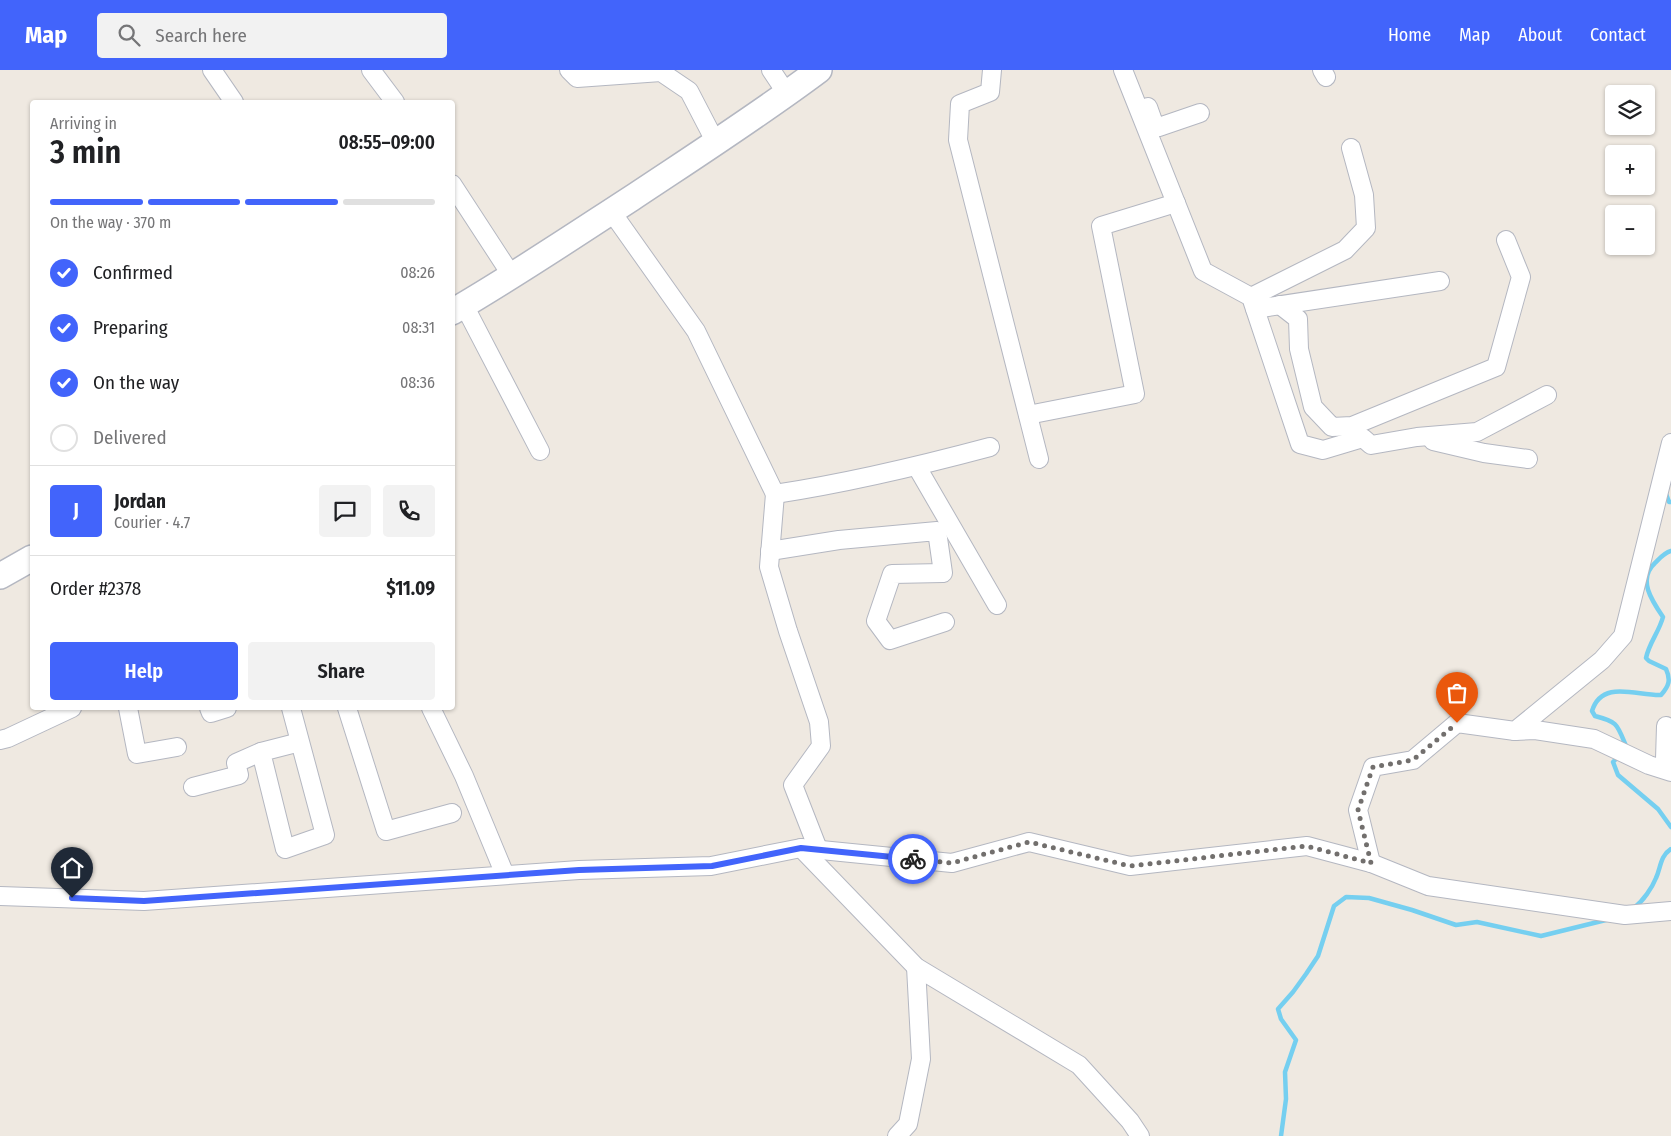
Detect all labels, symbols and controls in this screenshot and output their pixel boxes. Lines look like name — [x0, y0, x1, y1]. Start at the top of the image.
search box — [97, 13, 447, 58]
text: Map — [25, 21, 67, 49]
icon: search — [115, 21, 143, 49]
text: Search here — [155, 24, 247, 47]
text: Home — [1388, 24, 1431, 46]
text: Map — [1459, 24, 1490, 46]
text: About — [1518, 24, 1562, 46]
text: Contact — [1590, 24, 1646, 46]
map controls — [1605, 85, 1655, 255]
button: layers — [1605, 85, 1655, 135]
text: Arriving in — [50, 114, 117, 133]
text: 08:55–09:00 — [339, 131, 435, 154]
text: 3 min — [50, 133, 121, 171]
button: + — [1605, 145, 1655, 195]
button: − — [1605, 205, 1655, 255]
text: On the way · 370 m — [50, 213, 171, 232]
icon: check — [50, 259, 78, 287]
text: Confirmed — [93, 261, 173, 284]
text: 08:26 — [400, 263, 435, 282]
icon: check — [50, 314, 78, 342]
text: Preparing — [93, 316, 168, 339]
text: 08:31 — [402, 318, 435, 337]
icon: check — [50, 369, 78, 397]
text: On the way — [93, 371, 179, 394]
text: 08:36 — [400, 373, 435, 392]
text: Delivered — [93, 426, 167, 449]
button: chat — [319, 485, 371, 537]
button: phone — [383, 485, 435, 537]
text: Jordan — [114, 490, 166, 513]
text: J — [73, 499, 79, 522]
text: Courier · 4.7 — [114, 513, 190, 532]
text: Order #2378 — [50, 577, 141, 600]
text: $11.09 — [386, 577, 435, 600]
button: Help — [50, 642, 238, 700]
button: Share — [248, 642, 435, 700]
pin — [1436, 672, 1478, 723]
icon: bag — [1443, 679, 1471, 707]
courier — [888, 834, 938, 884]
icon: bike — [899, 845, 927, 873]
pin — [51, 847, 93, 898]
icon: home — [58, 854, 86, 882]

